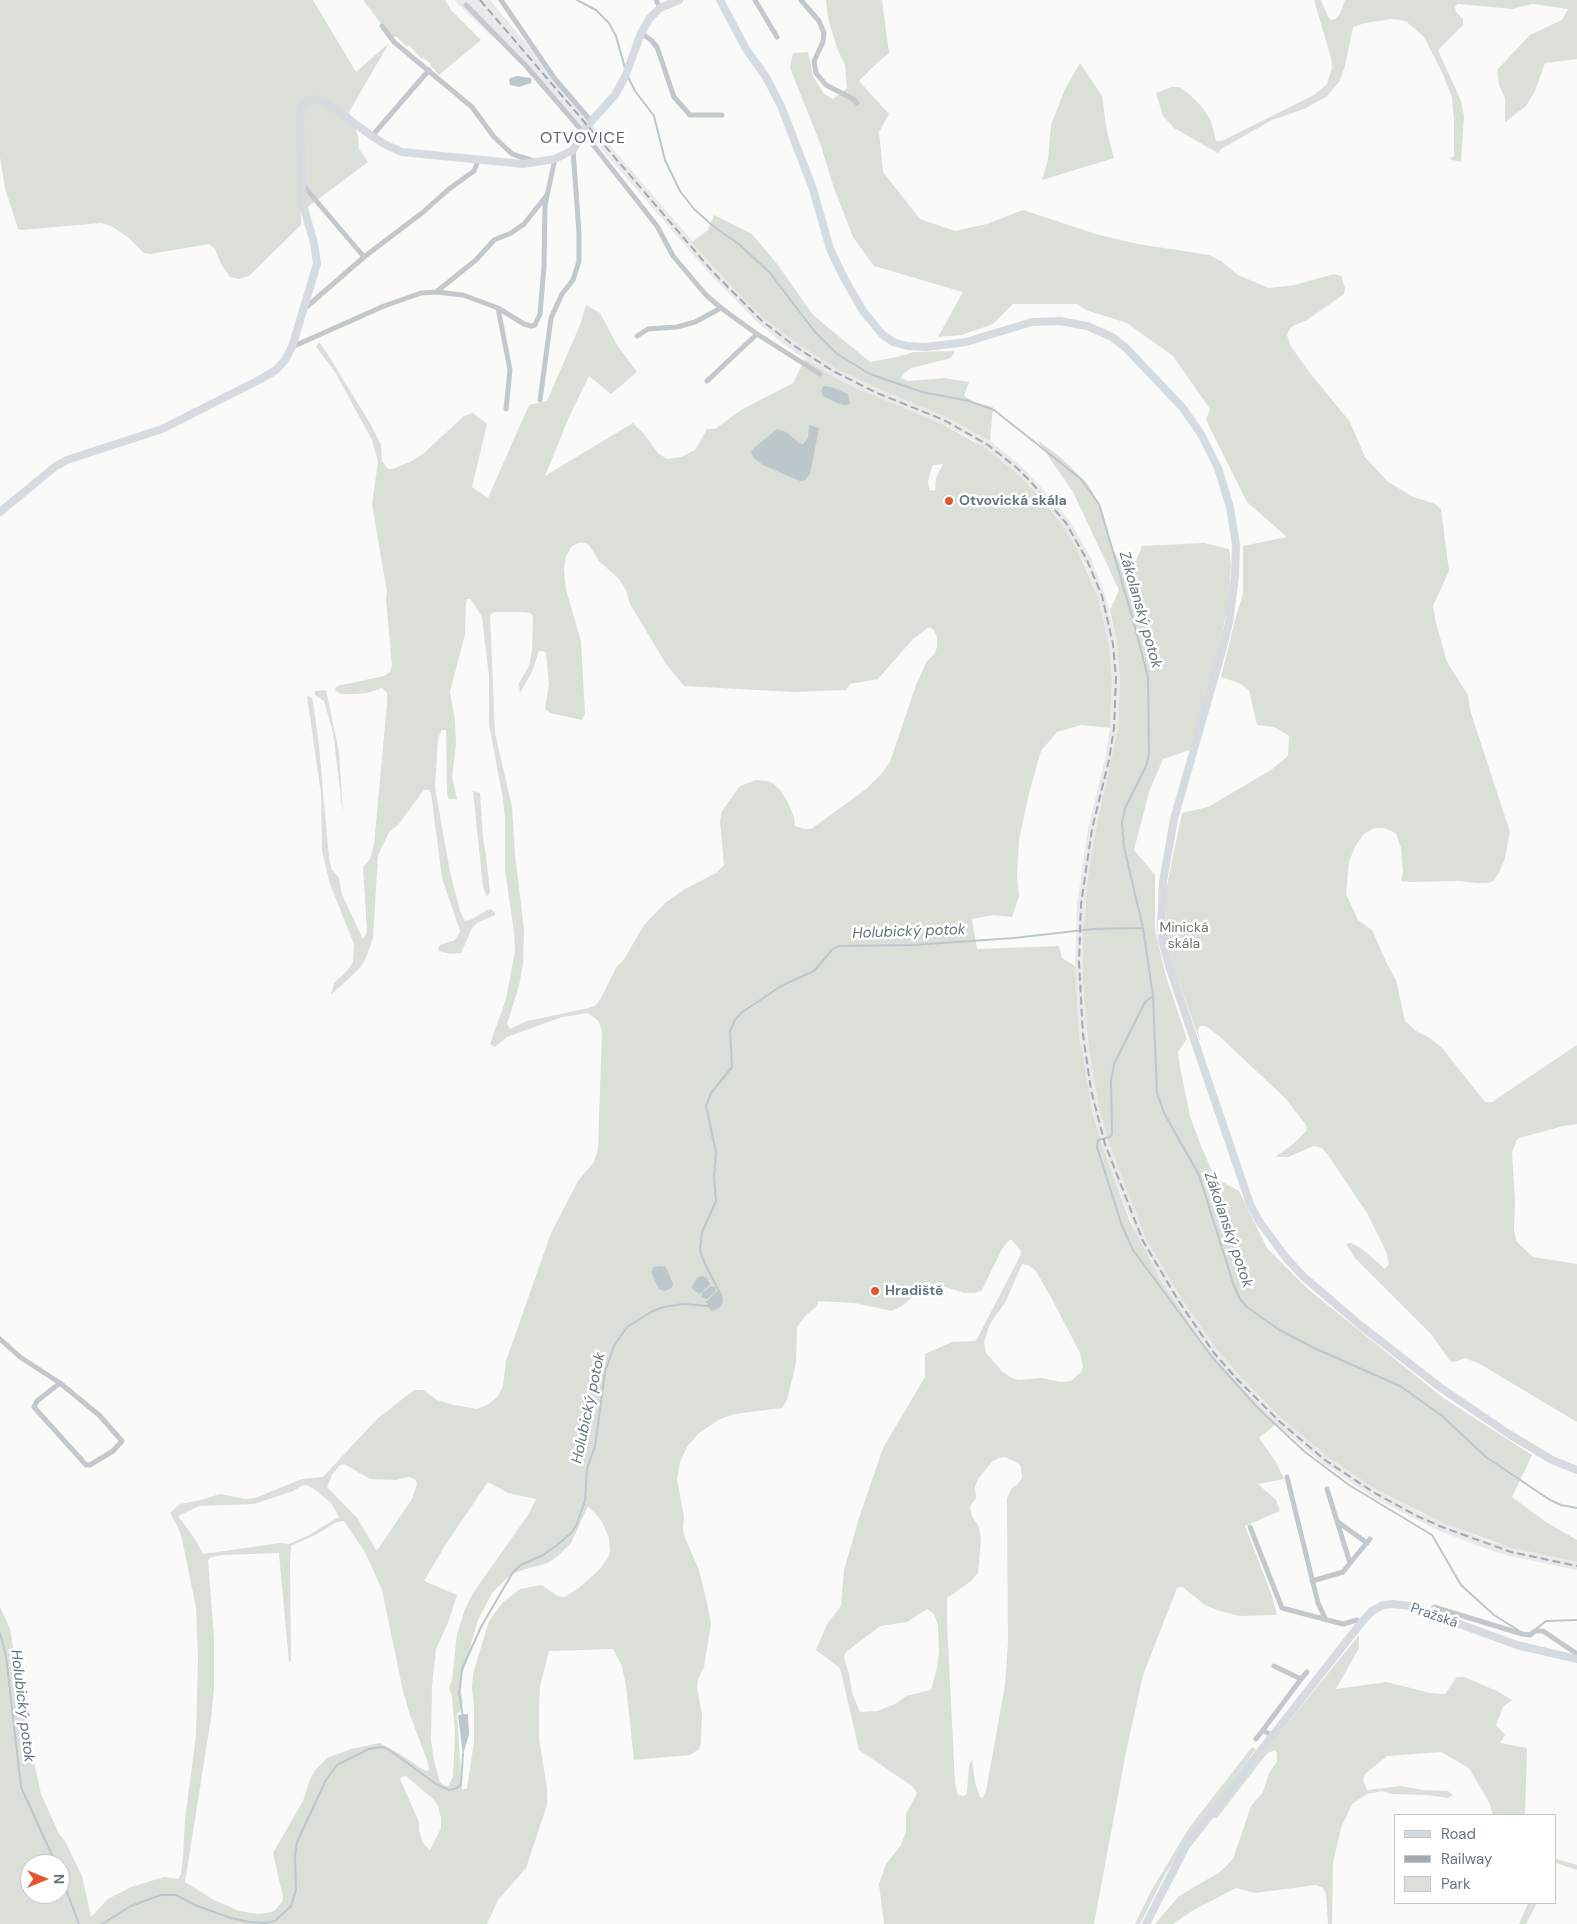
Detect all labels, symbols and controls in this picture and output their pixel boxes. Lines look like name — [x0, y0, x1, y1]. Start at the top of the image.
district label: OTVOVICE — [539, 129, 627, 149]
place label: Otvovická skála — [959, 493, 1067, 509]
marker: Otvovická skála — [943, 495, 955, 507]
water label: Zákolanský potok — [1115, 549, 1165, 671]
park label: Minická skála — [1159, 920, 1209, 952]
water label: Holubický potok — [852, 921, 966, 943]
water label: Zákolanský potok — [1200, 1170, 1256, 1290]
place label: Hradiště — [885, 1283, 943, 1299]
marker: Hradiště — [869, 1285, 881, 1297]
water label: Holubický potok — [568, 1351, 610, 1465]
street label: Pražská — [1408, 1600, 1460, 1632]
water label: Holubický potok — [6, 1649, 38, 1763]
legend — [1394, 1814, 1557, 1904]
text: Road — [1441, 1824, 1476, 1844]
text: Railway — [1441, 1849, 1492, 1869]
north arrow — [20, 1854, 70, 1904]
text: N — [50, 1874, 68, 1884]
text: Park — [1441, 1874, 1471, 1894]

